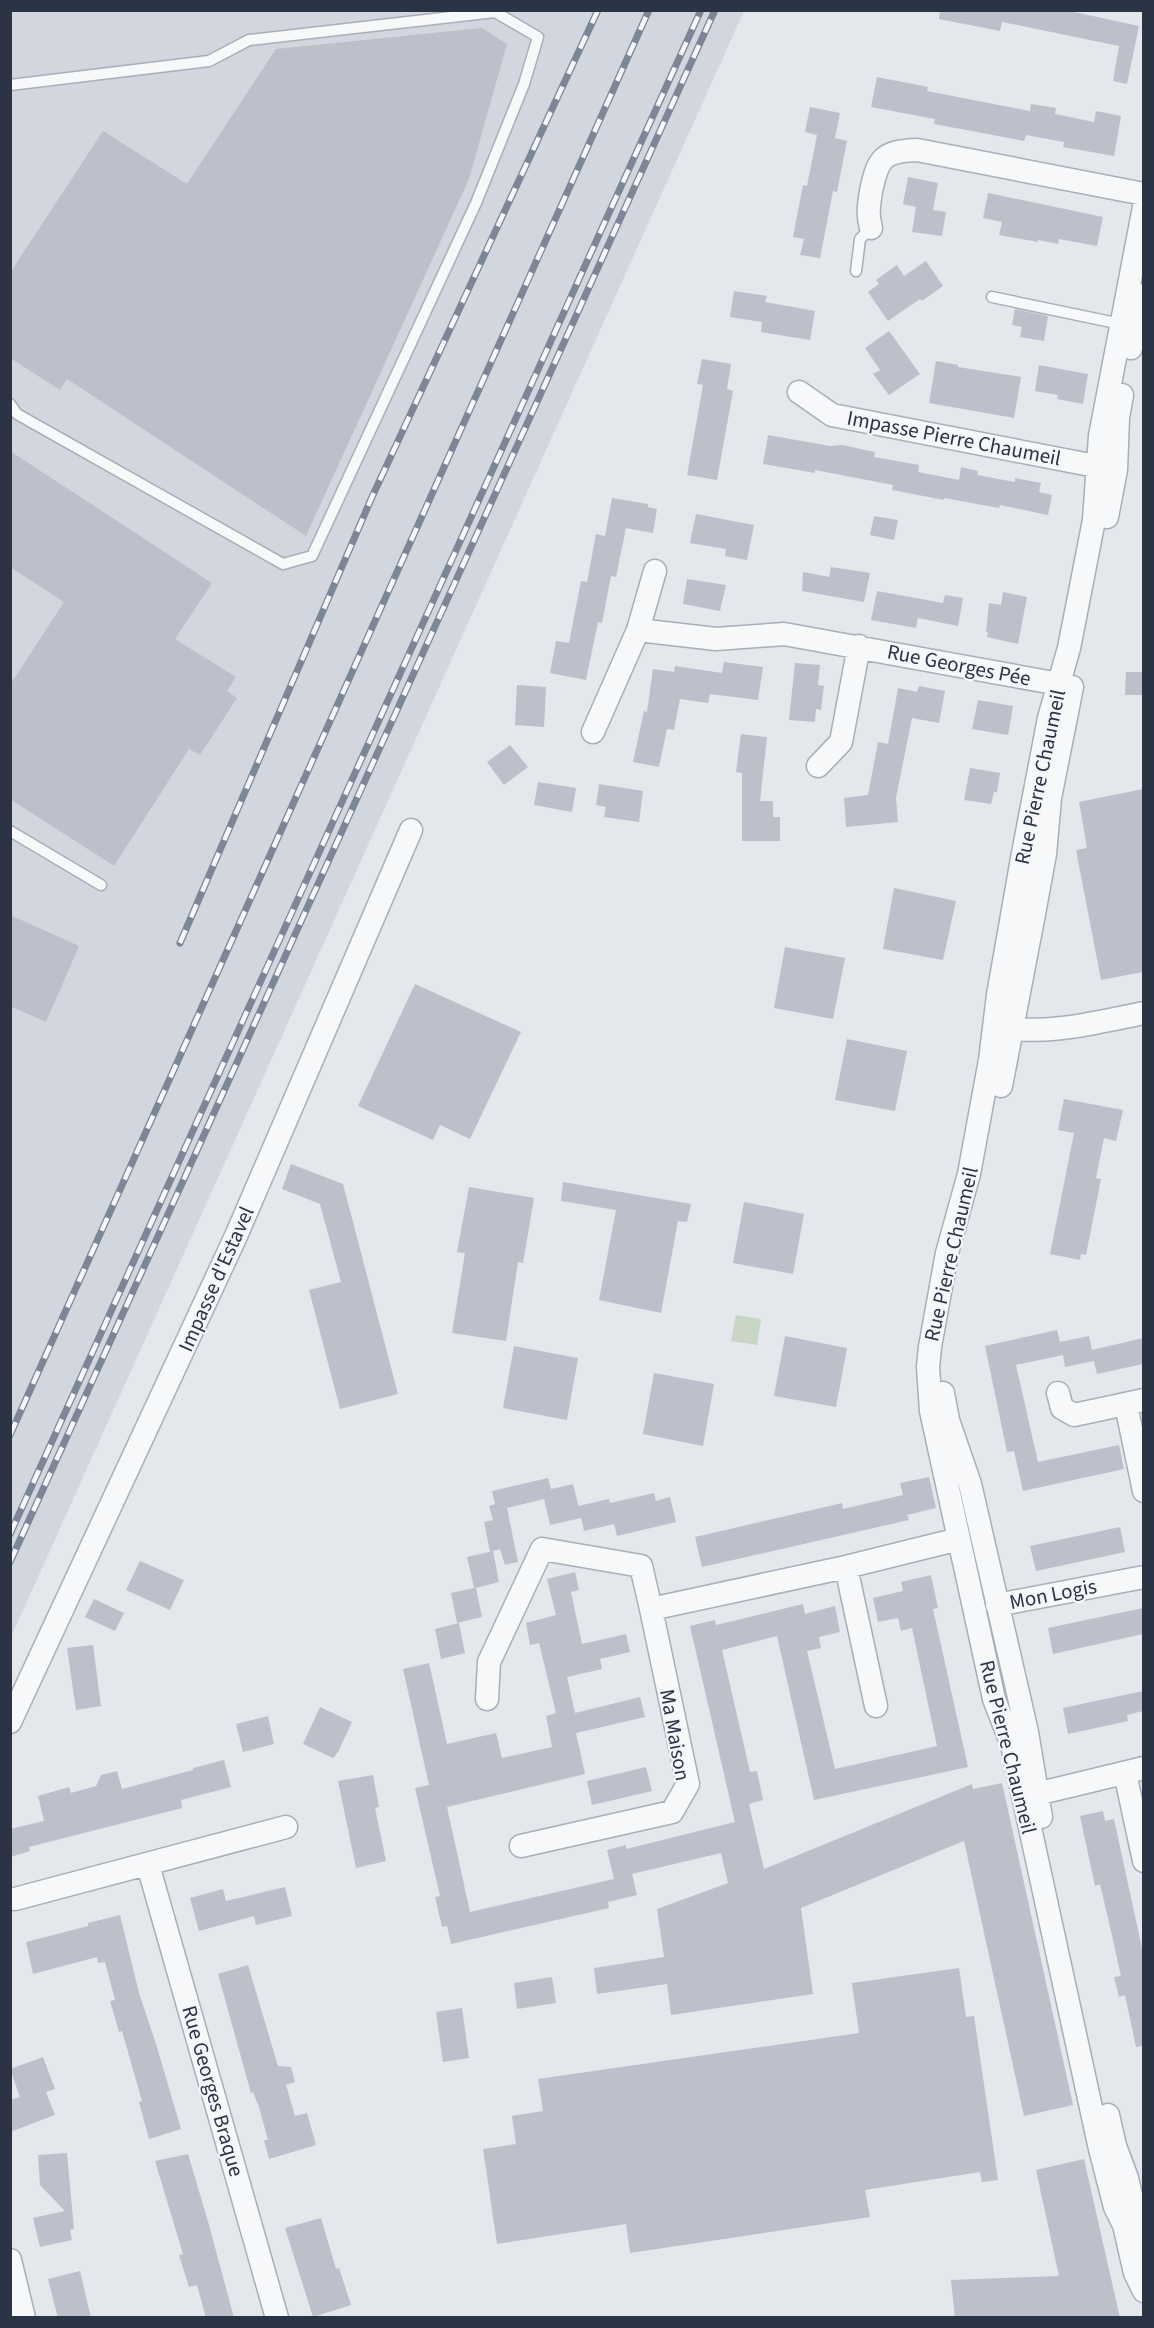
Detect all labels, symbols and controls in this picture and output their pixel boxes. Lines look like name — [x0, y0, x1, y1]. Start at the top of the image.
street label: Impasse Pierre Chaumeil — [844, 403, 1064, 473]
street label: Rue Georges Pée — [885, 636, 1033, 694]
street label: Rue Pierre Chaumeil — [1007, 687, 1073, 867]
street label: Rue Pierre Chaumeil — [916, 1164, 986, 1344]
street label: Impasse d'Estavel — [171, 1202, 261, 1356]
street label: Mon Logis — [1007, 1571, 1099, 1617]
street label: Rue Pierre Chaumeil — [972, 1657, 1044, 1837]
street label: Ma Maison — [652, 1687, 698, 1783]
street label: Rue Georges Braque — [174, 2002, 252, 2180]

